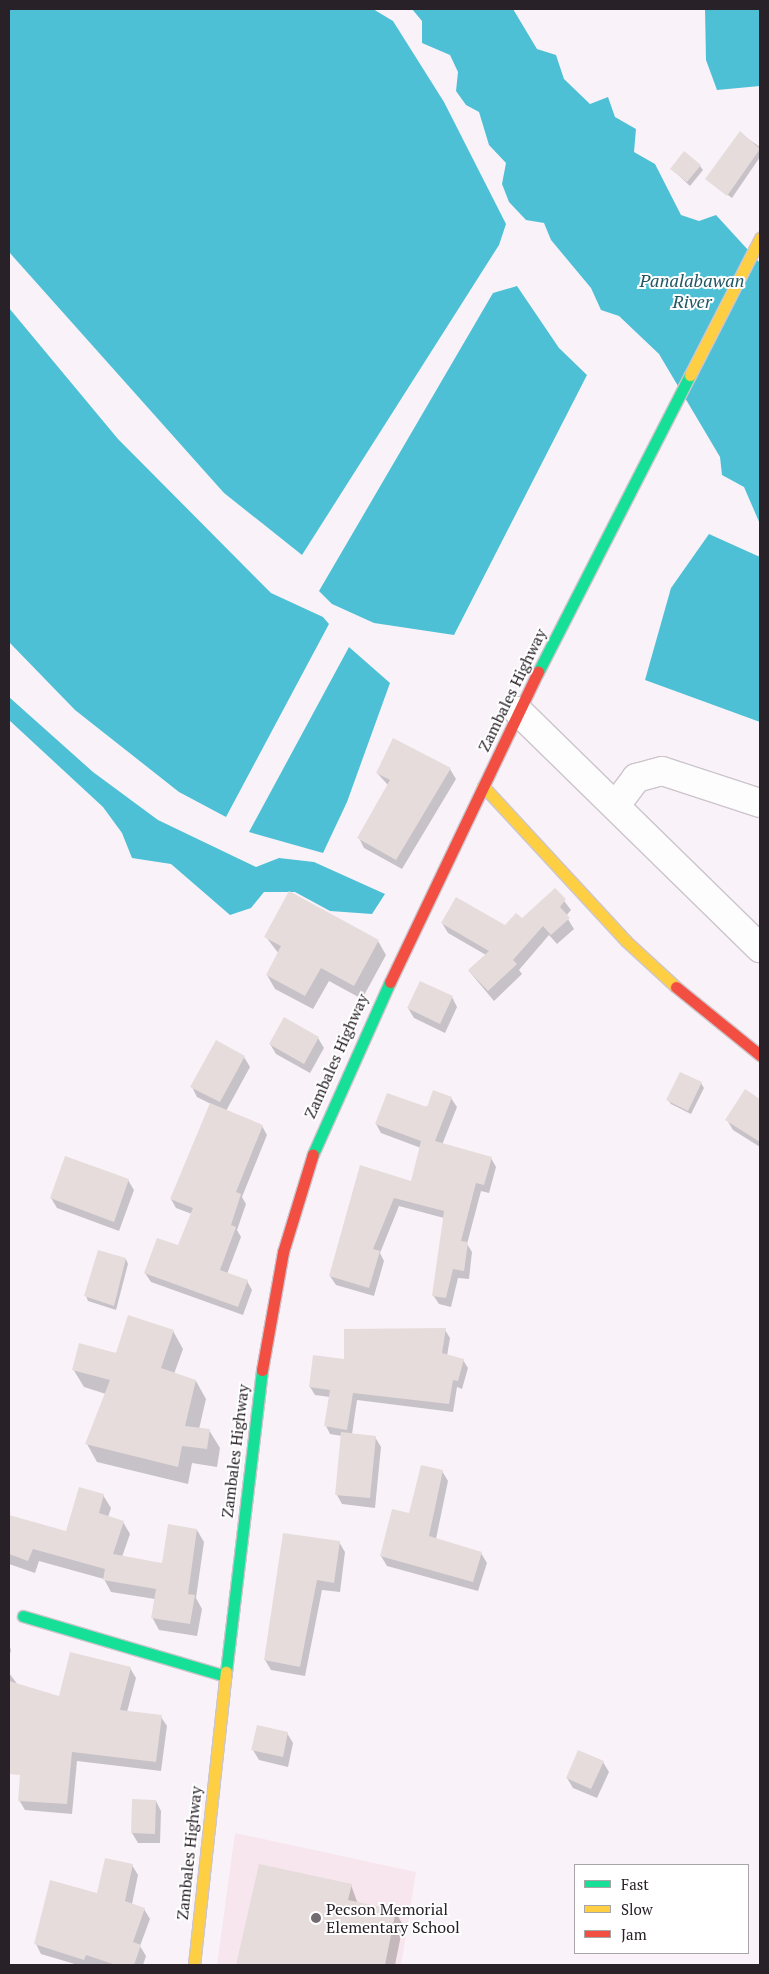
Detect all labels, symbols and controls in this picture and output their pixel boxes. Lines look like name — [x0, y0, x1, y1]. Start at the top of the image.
water label: Panalabawan River — [639, 270, 745, 312]
street label: Zambales Highway — [474, 625, 550, 755]
street label: Zambales Highway — [300, 991, 372, 1121]
street label: Zambales Highway — [217, 1383, 253, 1519]
street label: Zambales Highway — [172, 1785, 206, 1921]
legend — [574, 1864, 749, 1954]
text: Fast — [621, 1874, 649, 1894]
place label: Pecson Memorial Elementary School — [326, 1899, 460, 1937]
text: Slow — [621, 1899, 653, 1919]
marker: Pecson Memorial Elementary School — [310, 1912, 322, 1924]
text: Jam — [621, 1924, 647, 1944]

